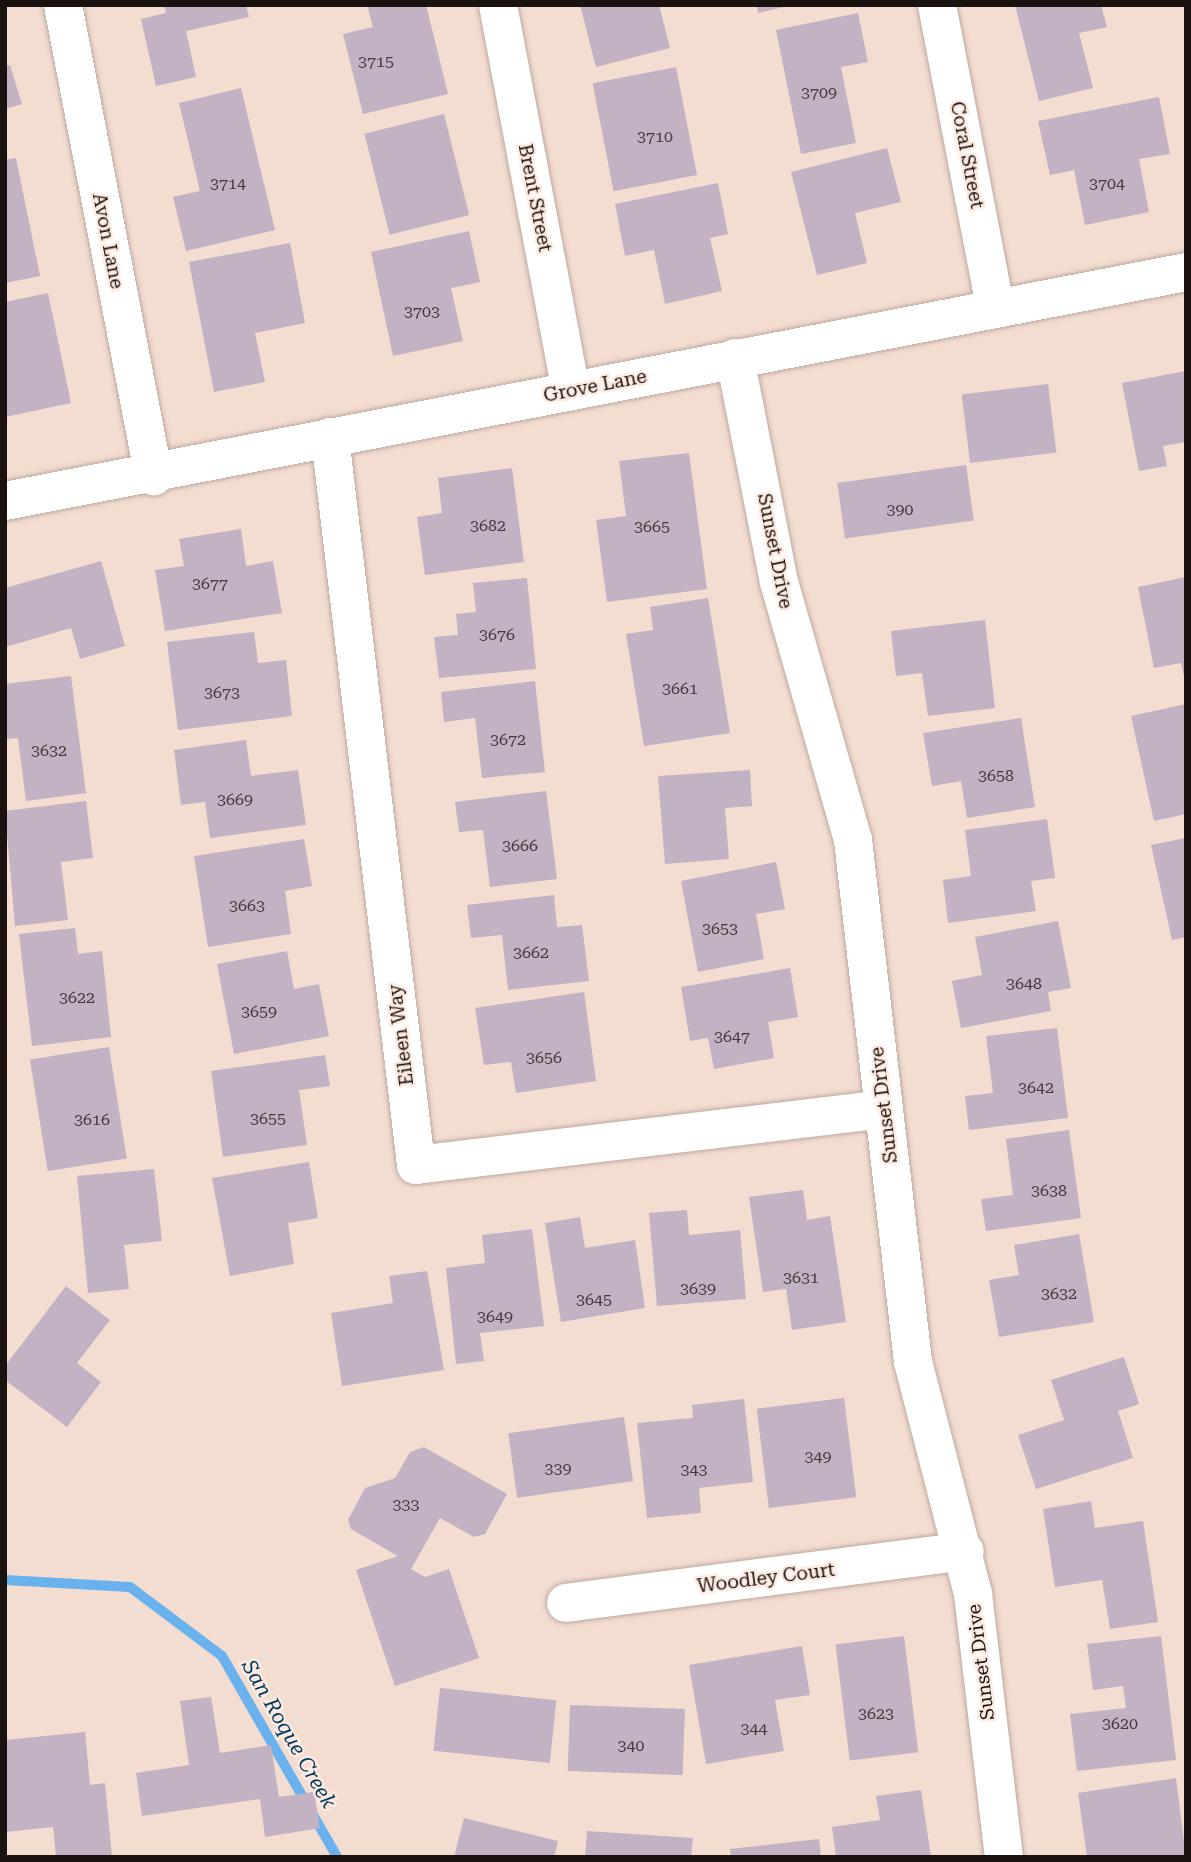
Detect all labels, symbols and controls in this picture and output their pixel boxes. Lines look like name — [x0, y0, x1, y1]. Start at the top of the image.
house number: 3715 — [358, 52, 394, 72]
house number: 3709 — [801, 83, 837, 103]
street label: Coral Street — [945, 100, 989, 210]
house number: 3710 — [637, 127, 673, 147]
street label: Brent Street — [513, 142, 557, 254]
house number: 3714 — [210, 174, 246, 194]
house number: 3704 — [1089, 174, 1125, 194]
street label: Avon Lane — [88, 191, 128, 291]
house number: 3703 — [404, 302, 440, 322]
street label: Grove Lane — [541, 365, 649, 407]
street label: Sunset Drive — [753, 491, 797, 611]
house number: 390 — [887, 500, 913, 520]
house number: 3682 — [470, 516, 506, 536]
house number: 3665 — [634, 517, 670, 537]
house number: 3677 — [192, 574, 228, 594]
house number: 3676 — [479, 625, 515, 645]
house number: 3661 — [662, 679, 698, 699]
house number: 3673 — [204, 683, 240, 703]
house number: 3672 — [490, 730, 526, 750]
house number: 3632 — [31, 741, 67, 761]
house number: 3658 — [978, 766, 1014, 786]
house number: 3669 — [217, 790, 253, 810]
house number: 3666 — [502, 836, 538, 856]
house number: 3663 — [229, 896, 265, 916]
house number: 3653 — [702, 919, 738, 939]
house number: 3662 — [513, 943, 549, 963]
house number: 3648 — [1006, 974, 1042, 994]
street label: Eileen Way — [383, 983, 419, 1087]
house number: 3622 — [59, 988, 95, 1008]
house number: 3659 — [241, 1002, 277, 1022]
house number: 3647 — [714, 1027, 750, 1047]
street label: Sunset Drive — [866, 1046, 902, 1164]
house number: 3656 — [526, 1048, 562, 1068]
house number: 3642 — [1018, 1078, 1054, 1098]
house number: 3655 — [250, 1109, 286, 1129]
house number: 3616 — [74, 1110, 110, 1130]
house number: 3638 — [1031, 1181, 1067, 1201]
house number: 3631 — [783, 1268, 819, 1288]
house number: 3639 — [680, 1279, 716, 1299]
house number: 3632 — [1041, 1284, 1077, 1304]
house number: 3645 — [576, 1290, 612, 1310]
house number: 3649 — [477, 1307, 513, 1327]
house number: 349 — [805, 1447, 831, 1467]
house number: 339 — [545, 1459, 571, 1479]
house number: 343 — [681, 1460, 707, 1480]
house number: 333 — [393, 1495, 419, 1515]
street label: Woodley Court — [696, 1558, 836, 1598]
street label: Sunset Drive — [963, 1603, 999, 1721]
water label: San Roque Creek — [236, 1655, 342, 1813]
house number: 3623 — [858, 1704, 894, 1724]
house number: 3620 — [1102, 1714, 1138, 1734]
house number: 344 — [741, 1719, 767, 1739]
house number: 340 — [618, 1736, 644, 1756]

